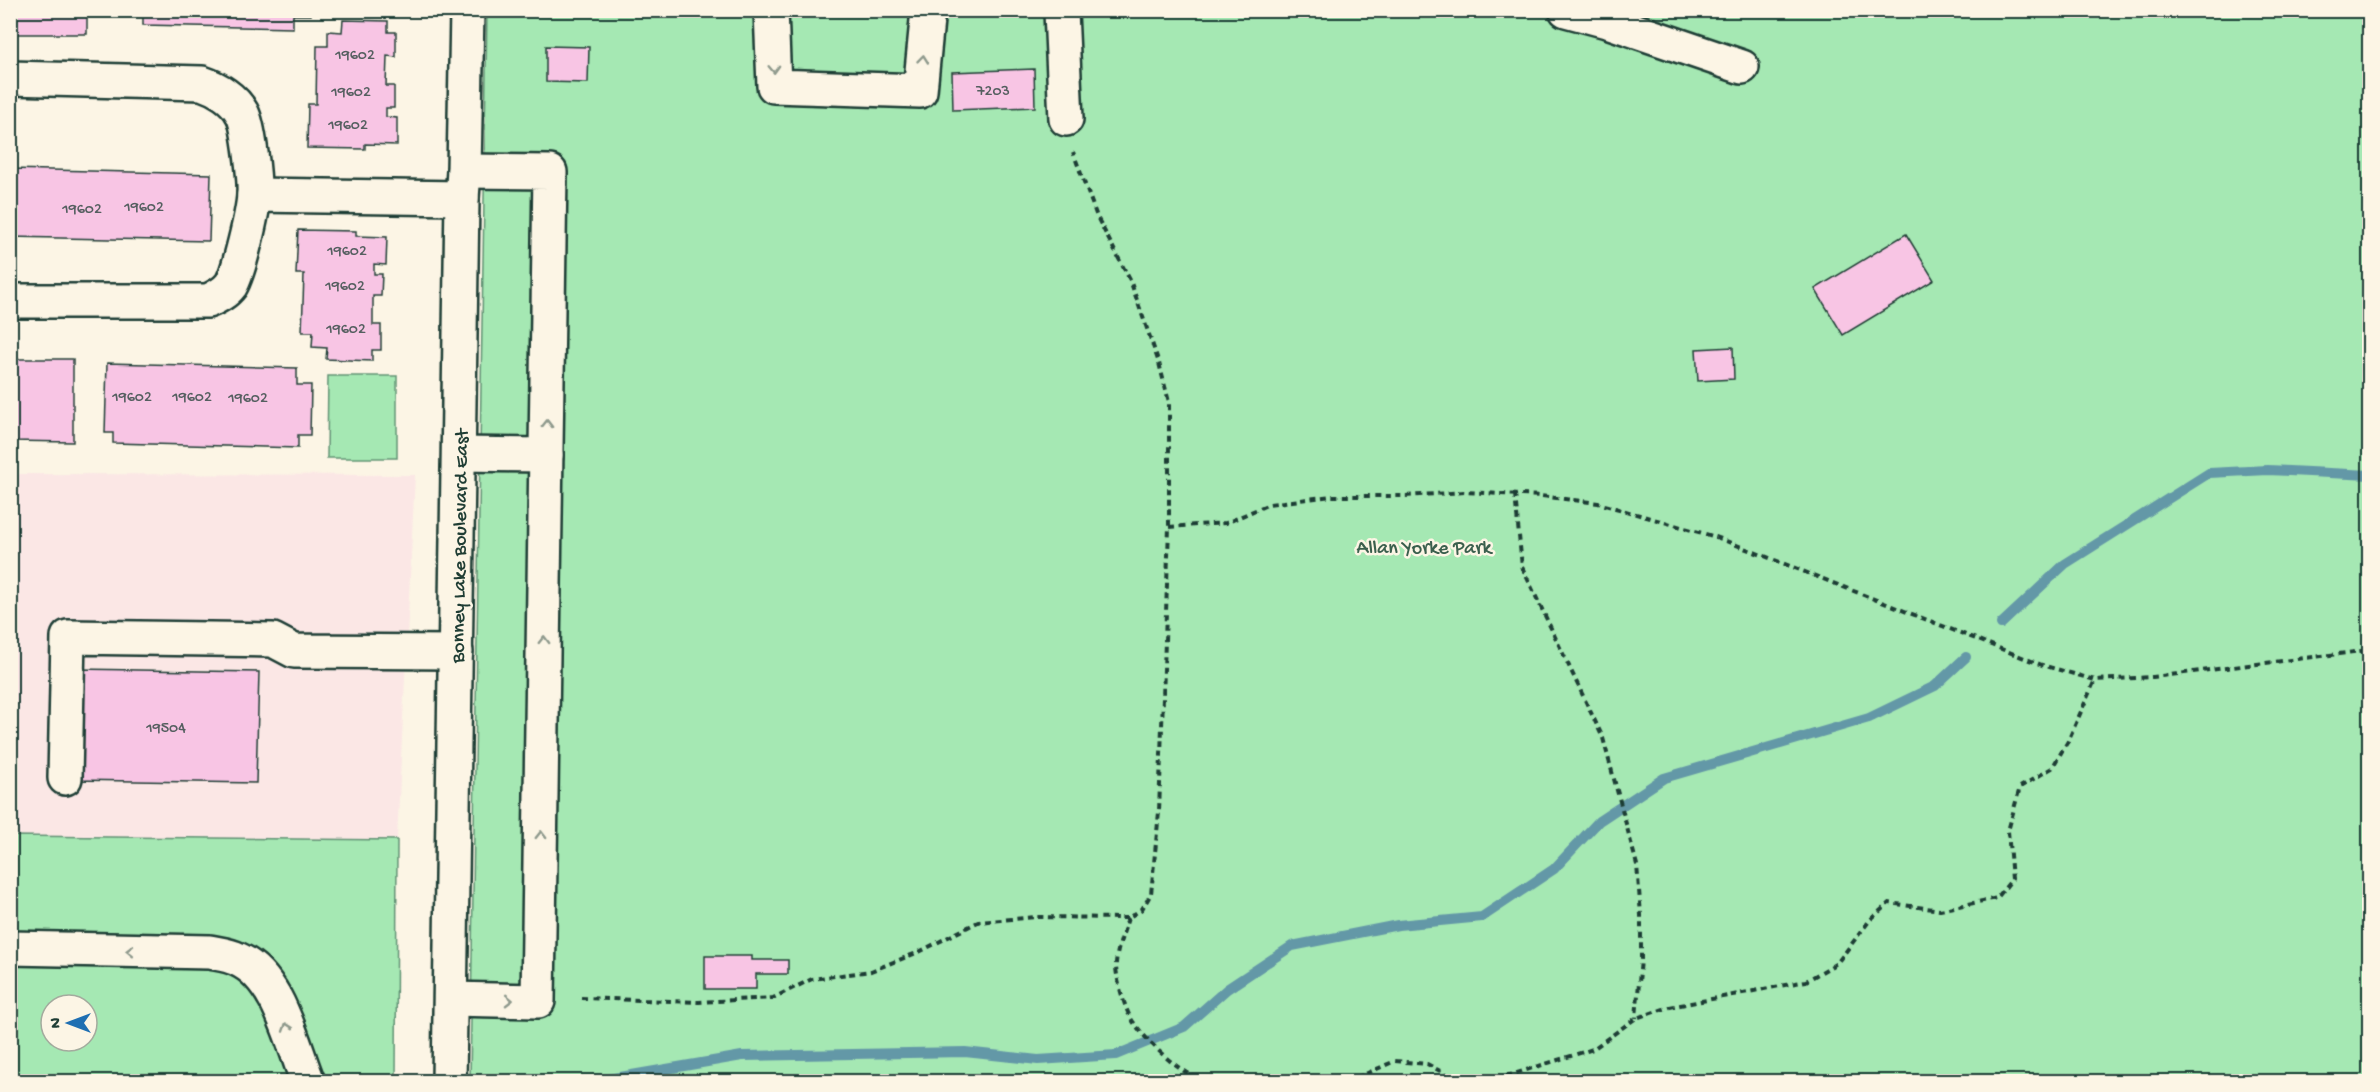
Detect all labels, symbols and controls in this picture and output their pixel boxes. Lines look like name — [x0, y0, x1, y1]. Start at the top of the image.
house number: 19602 — [334, 47, 375, 66]
one-way arrow — [916, 54, 929, 63]
one-way arrow — [767, 64, 780, 73]
house number: 7203 — [975, 83, 1010, 102]
house number: 19602 — [330, 84, 371, 103]
house number: 19602 — [327, 117, 368, 136]
house number: 19602 — [123, 199, 164, 218]
house number: 19602 — [61, 201, 102, 220]
house number: 19602 — [326, 243, 367, 262]
house number: 19602 — [324, 278, 365, 297]
house number: 19602 — [325, 321, 366, 340]
house number: 19602 — [111, 389, 152, 408]
house number: 19602 — [171, 389, 212, 408]
house number: 19602 — [227, 390, 268, 409]
one-way arrow — [541, 419, 553, 428]
street label: Bonney Lake Boulevard East — [448, 427, 475, 664]
park label: Allan Yorke Park — [1357, 538, 1493, 561]
one-way arrow — [537, 635, 550, 644]
house number: 19504 — [145, 720, 186, 739]
one-way arrow — [534, 830, 547, 839]
one-way arrow — [126, 944, 135, 957]
north arrow — [39, 993, 99, 1053]
one-way arrow — [505, 994, 514, 1006]
text: N — [48, 1017, 67, 1028]
one-way arrow — [282, 1022, 295, 1033]

